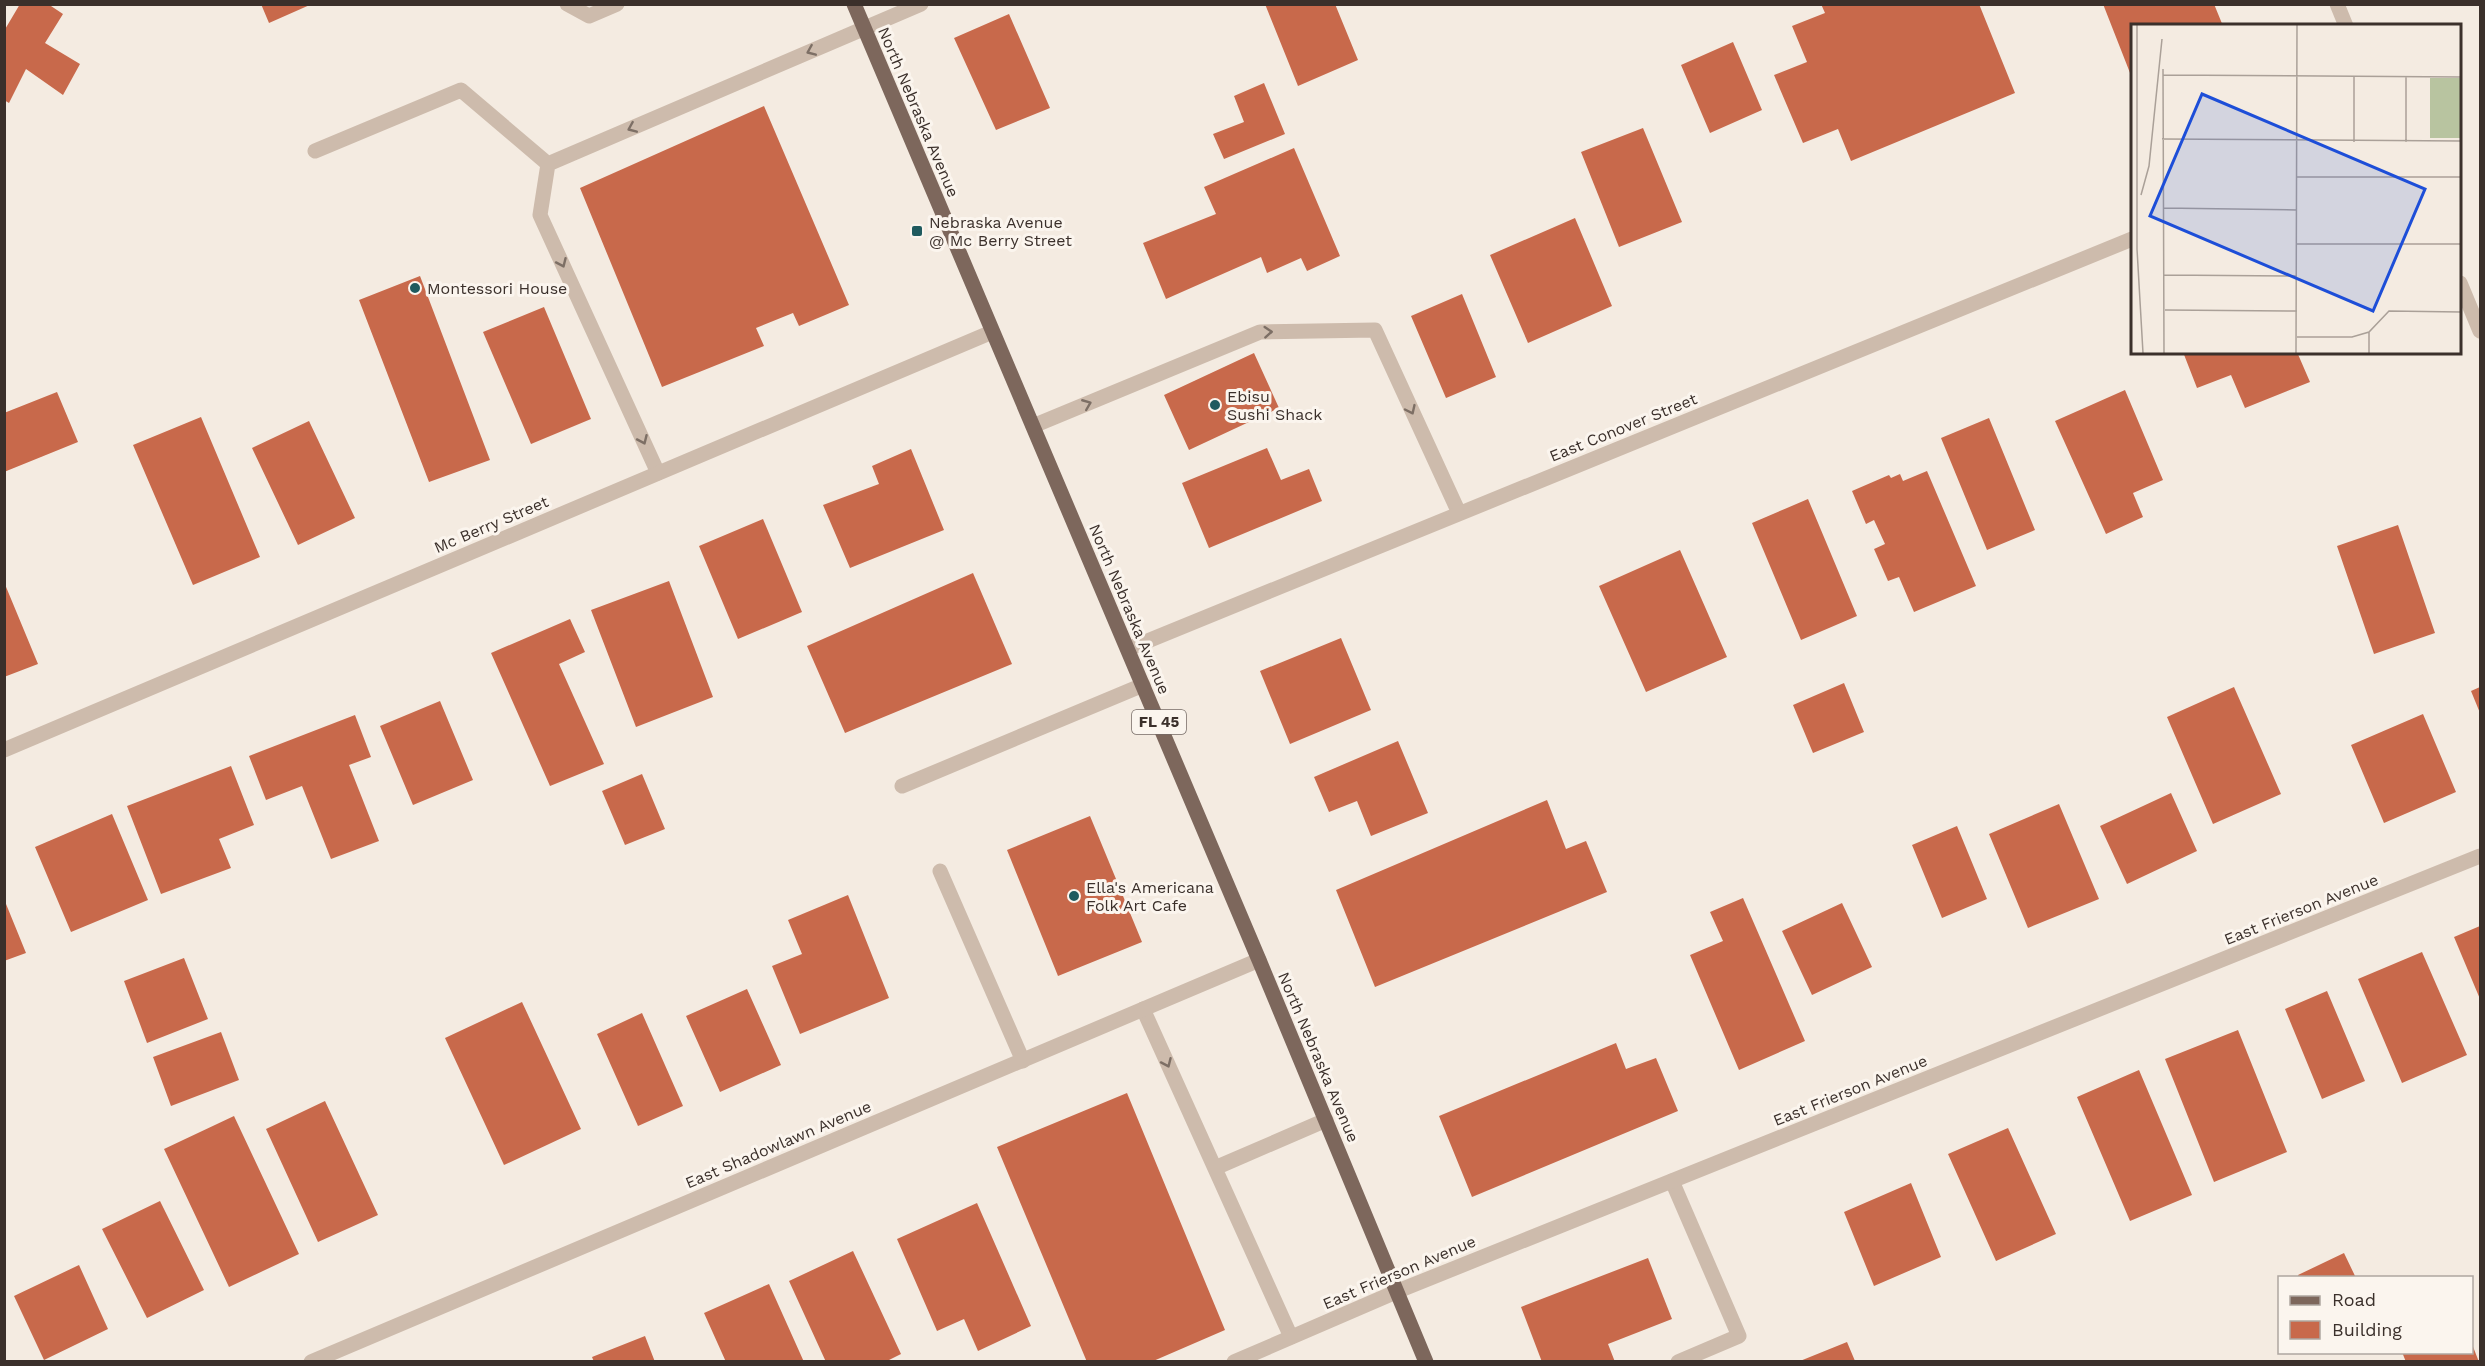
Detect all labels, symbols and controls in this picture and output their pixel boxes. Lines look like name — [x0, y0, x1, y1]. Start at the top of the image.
street label: North Nebraska Avenue — [874, 24, 963, 200]
inset map — [2131, 24, 2461, 354]
one-way arrow — [806, 44, 817, 56]
one-way arrow — [627, 121, 638, 133]
place label: Nebraska Avenue @ Mc Berry Street — [929, 213, 1072, 250]
marker: Nebraska Avenue @ Mc Berry Street — [910, 224, 924, 238]
one-way arrow — [555, 256, 567, 267]
place label: Montessori House — [427, 279, 567, 298]
marker: Montessori House — [408, 281, 422, 295]
one-way arrow — [1263, 326, 1272, 339]
place label: Ebisu Sushi Shack — [1227, 387, 1322, 424]
street label: East Conover Street — [1547, 389, 1700, 466]
marker: Ebisu Sushi Shack — [1208, 398, 1222, 412]
one-way arrow — [1081, 399, 1092, 411]
one-way arrow — [1404, 403, 1416, 414]
one-way arrow — [636, 434, 648, 445]
street label: Mc Berry Street — [431, 492, 551, 557]
street label: North Nebraska Avenue — [1085, 521, 1174, 697]
road number: FL 45 — [1132, 710, 1186, 734]
street label: East Frierson Avenue — [2221, 870, 2381, 949]
place label: Ella's Americana Folk Art Cafe — [1086, 878, 1214, 915]
marker: Ella's Americana Folk Art Cafe — [1067, 889, 1081, 903]
street label: North Nebraska Avenue — [1274, 969, 1363, 1145]
street label: East Frierson Avenue — [1770, 1051, 1930, 1130]
one-way arrow — [1160, 1056, 1172, 1067]
street label: East Shadowlawn Avenue — [682, 1097, 874, 1192]
street label: East Frierson Avenue — [1320, 1232, 1479, 1313]
legend — [2278, 1276, 2473, 1354]
text: Road — [2332, 1289, 2376, 1310]
text: Building — [2332, 1319, 2402, 1340]

